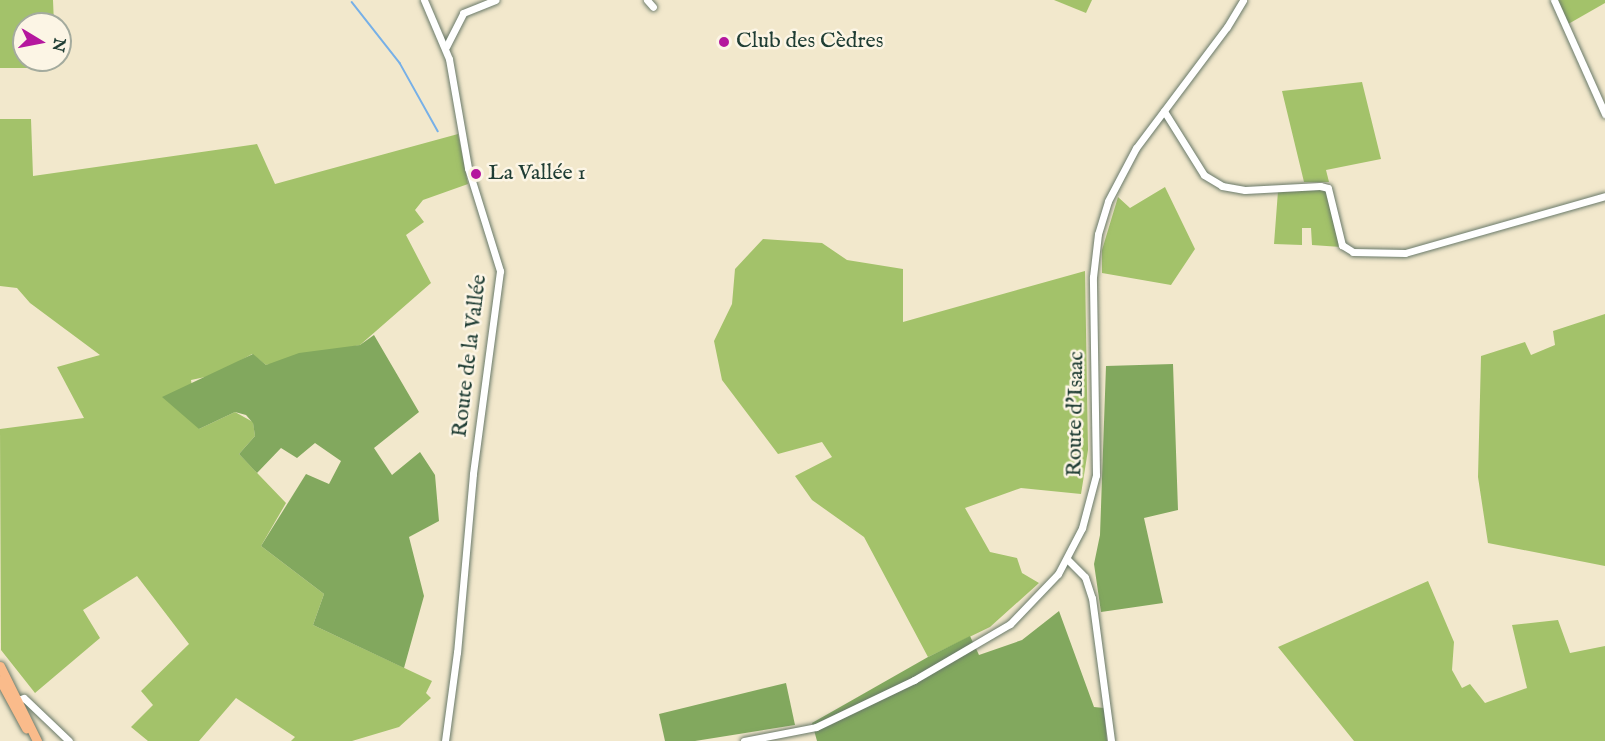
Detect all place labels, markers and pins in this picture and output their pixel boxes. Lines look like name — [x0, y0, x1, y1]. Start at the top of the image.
place label: Club des Cèdres — [736, 29, 883, 55]
marker: Club des Cèdres — [717, 35, 731, 49]
place label: La Vallée 1 — [488, 161, 586, 187]
marker: La Vallée 1 — [469, 167, 483, 181]

